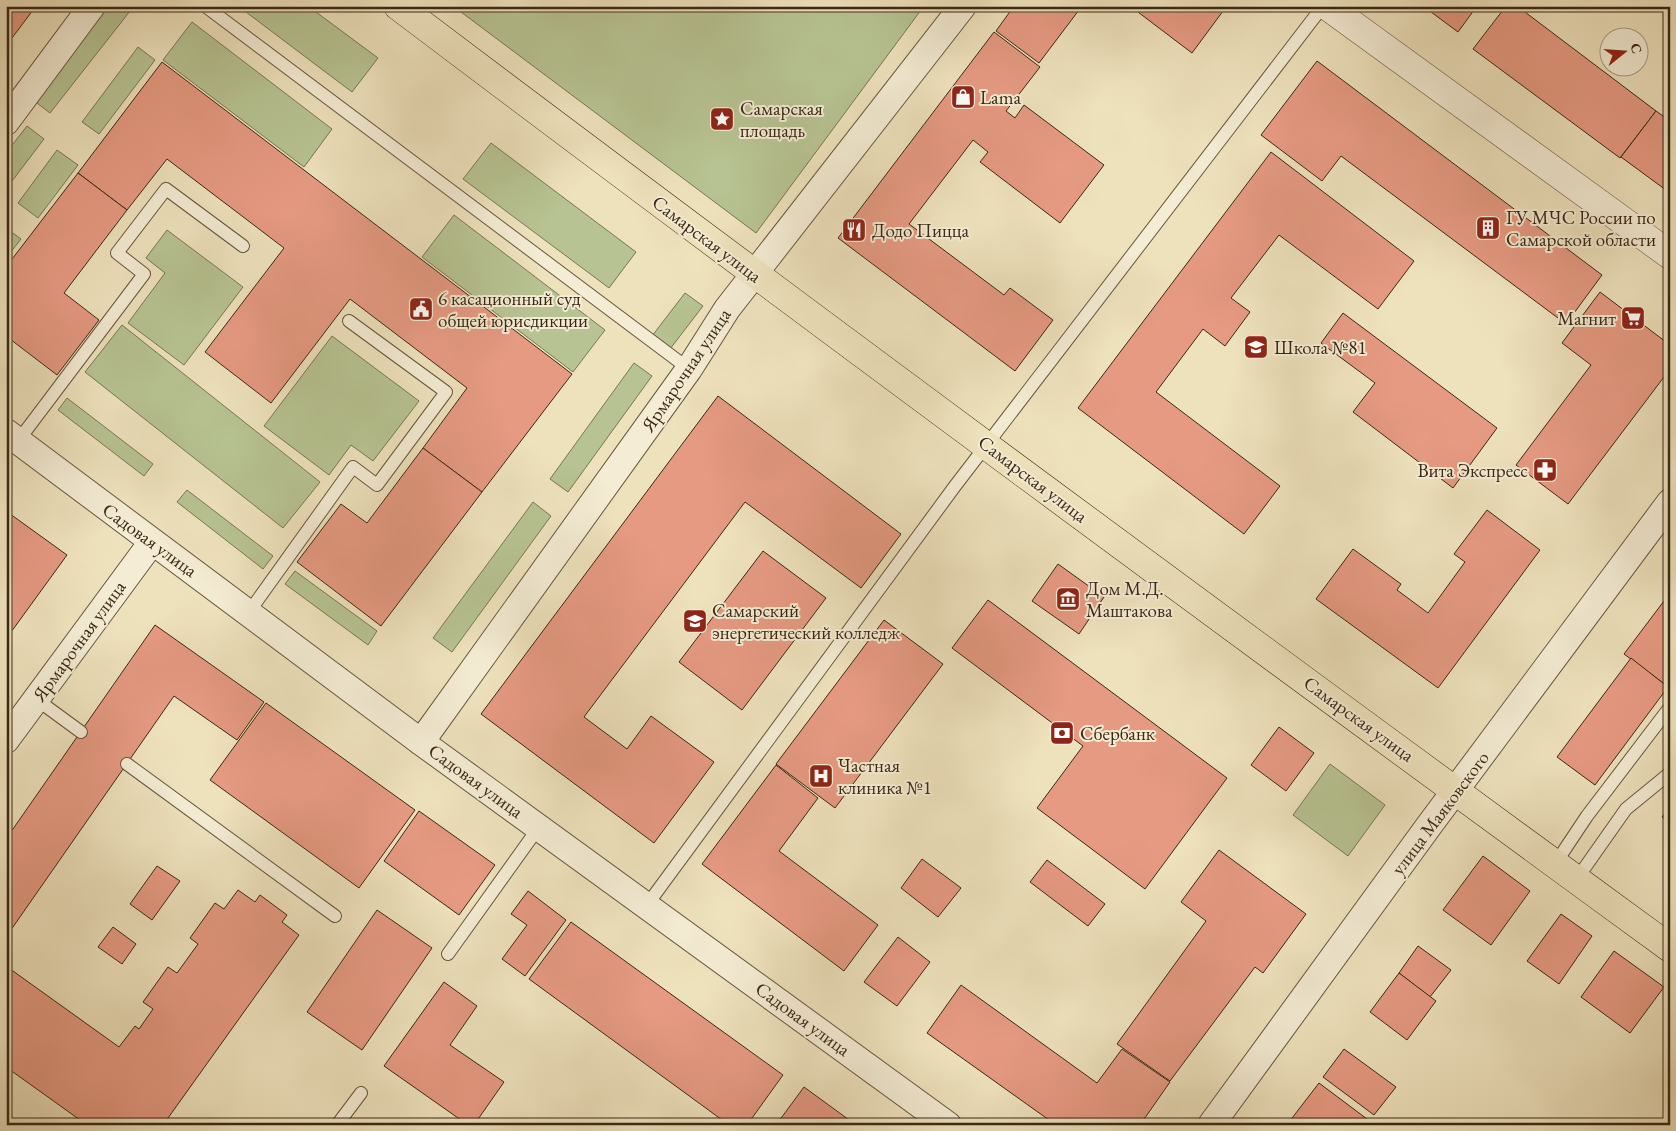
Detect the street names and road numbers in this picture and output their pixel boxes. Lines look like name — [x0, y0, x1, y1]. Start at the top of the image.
street label: Самарская улица — [647, 190, 767, 289]
street label: Ярмарочная улица — [635, 303, 737, 437]
street label: Самарская улица — [973, 430, 1093, 529]
street label: Садовая улица — [98, 497, 203, 583]
street label: Ярмарочная улица — [26, 575, 132, 707]
street label: Самарская улица — [1299, 670, 1420, 768]
street label: Садовая улица — [424, 738, 529, 824]
street label: улица Маяковского — [1385, 746, 1495, 880]
street label: Садовая улица — [751, 976, 856, 1062]

